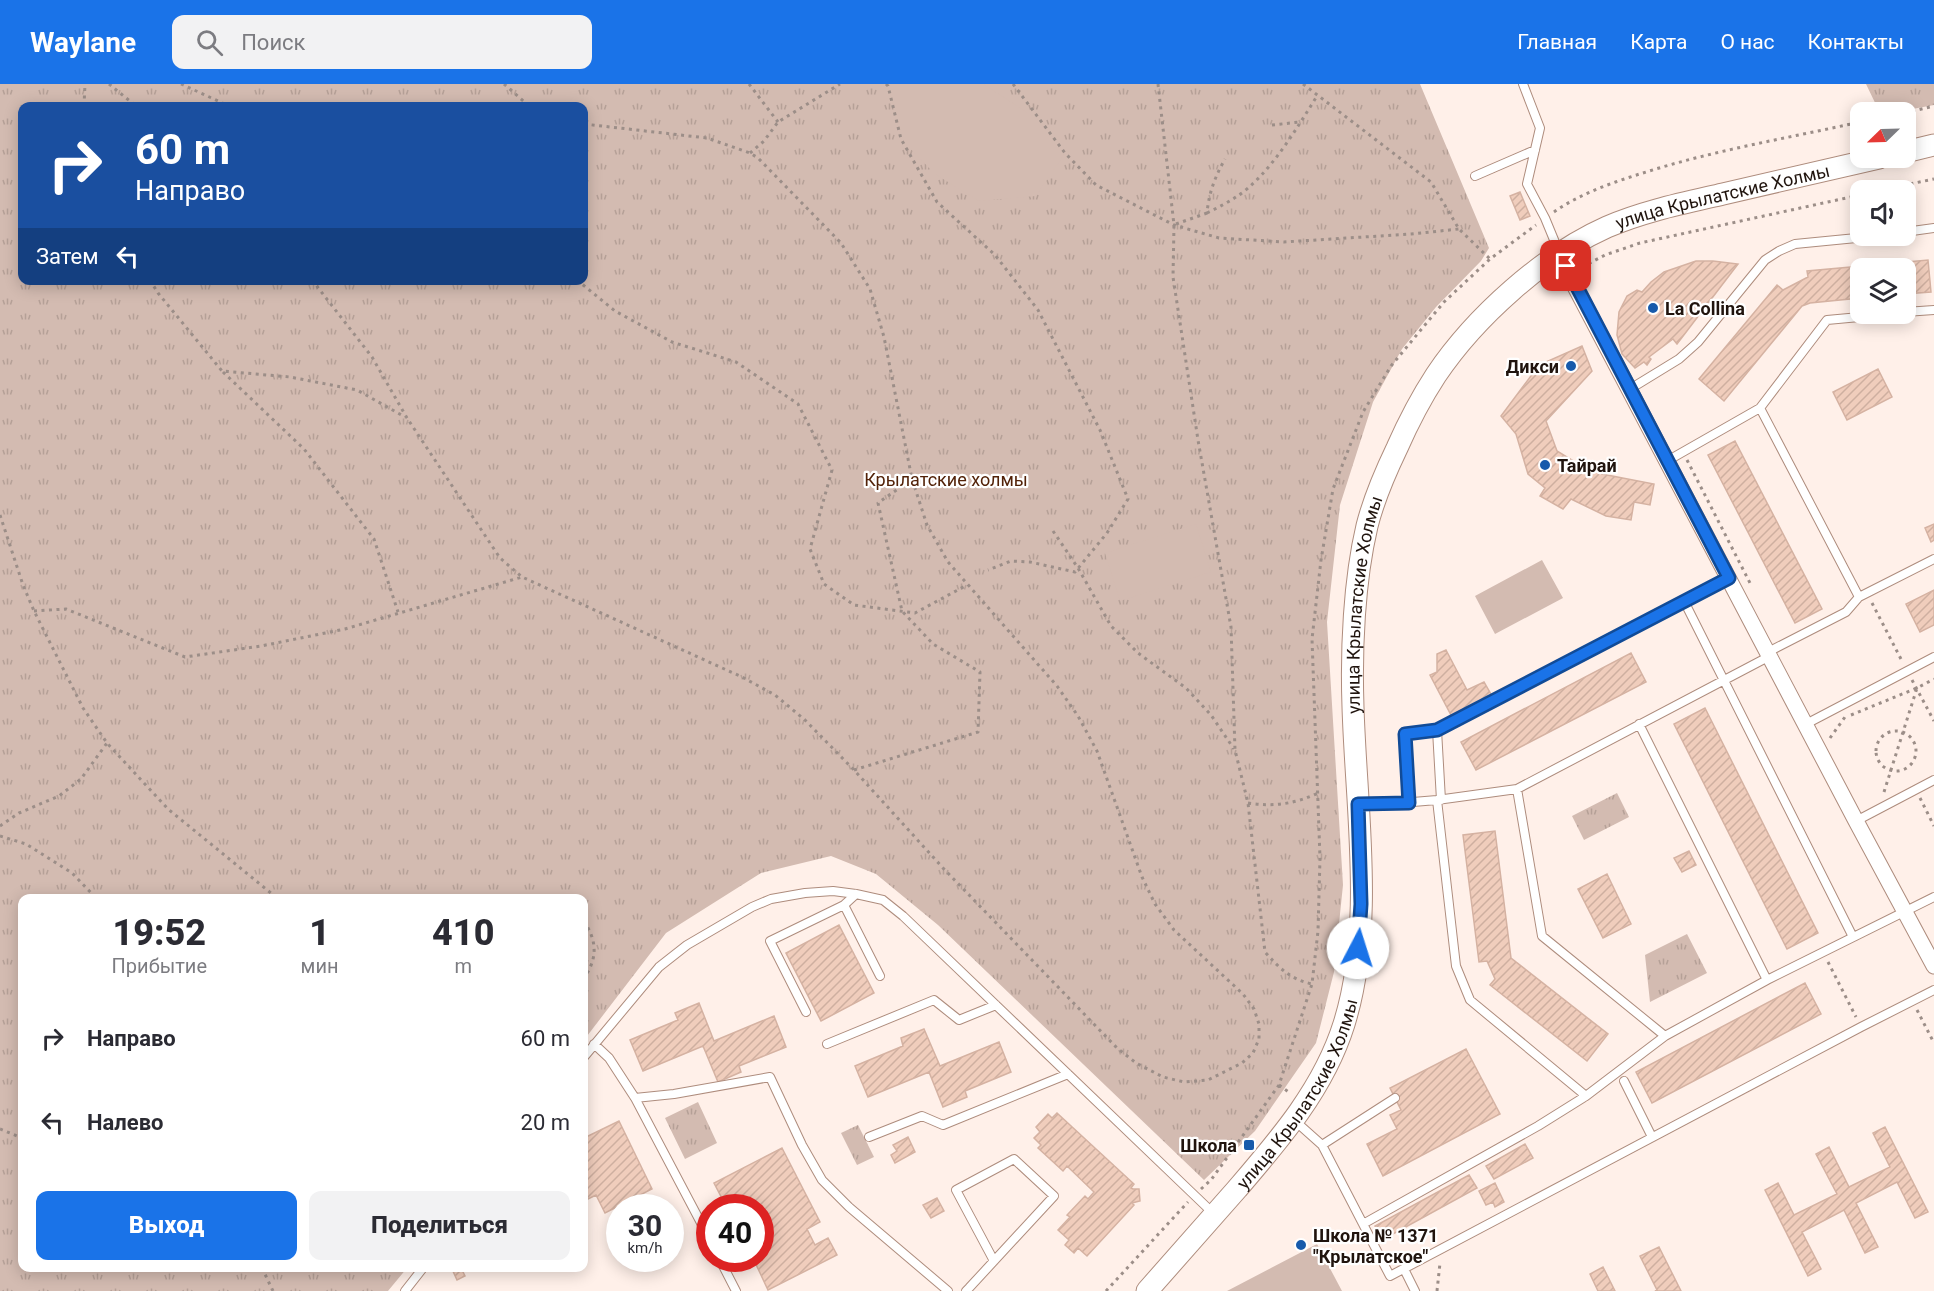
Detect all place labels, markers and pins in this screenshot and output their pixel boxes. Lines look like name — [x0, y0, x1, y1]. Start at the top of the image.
pin — [1540, 240, 1591, 291]
place label: La Collina — [1665, 298, 1745, 319]
marker: La Collina — [1646, 301, 1660, 315]
place label: Дикси — [1506, 356, 1559, 377]
marker: Дикси — [1564, 359, 1578, 373]
place label: Тайрай — [1557, 455, 1617, 476]
marker: Тайрай — [1538, 458, 1552, 472]
place label: Школа — [1180, 1135, 1237, 1156]
marker: Школа — [1242, 1138, 1256, 1152]
place label: Школа № 1371 "Крылатское" — [1313, 1225, 1438, 1267]
marker: Школа № 1371 "Крылатское" — [1294, 1238, 1308, 1252]

